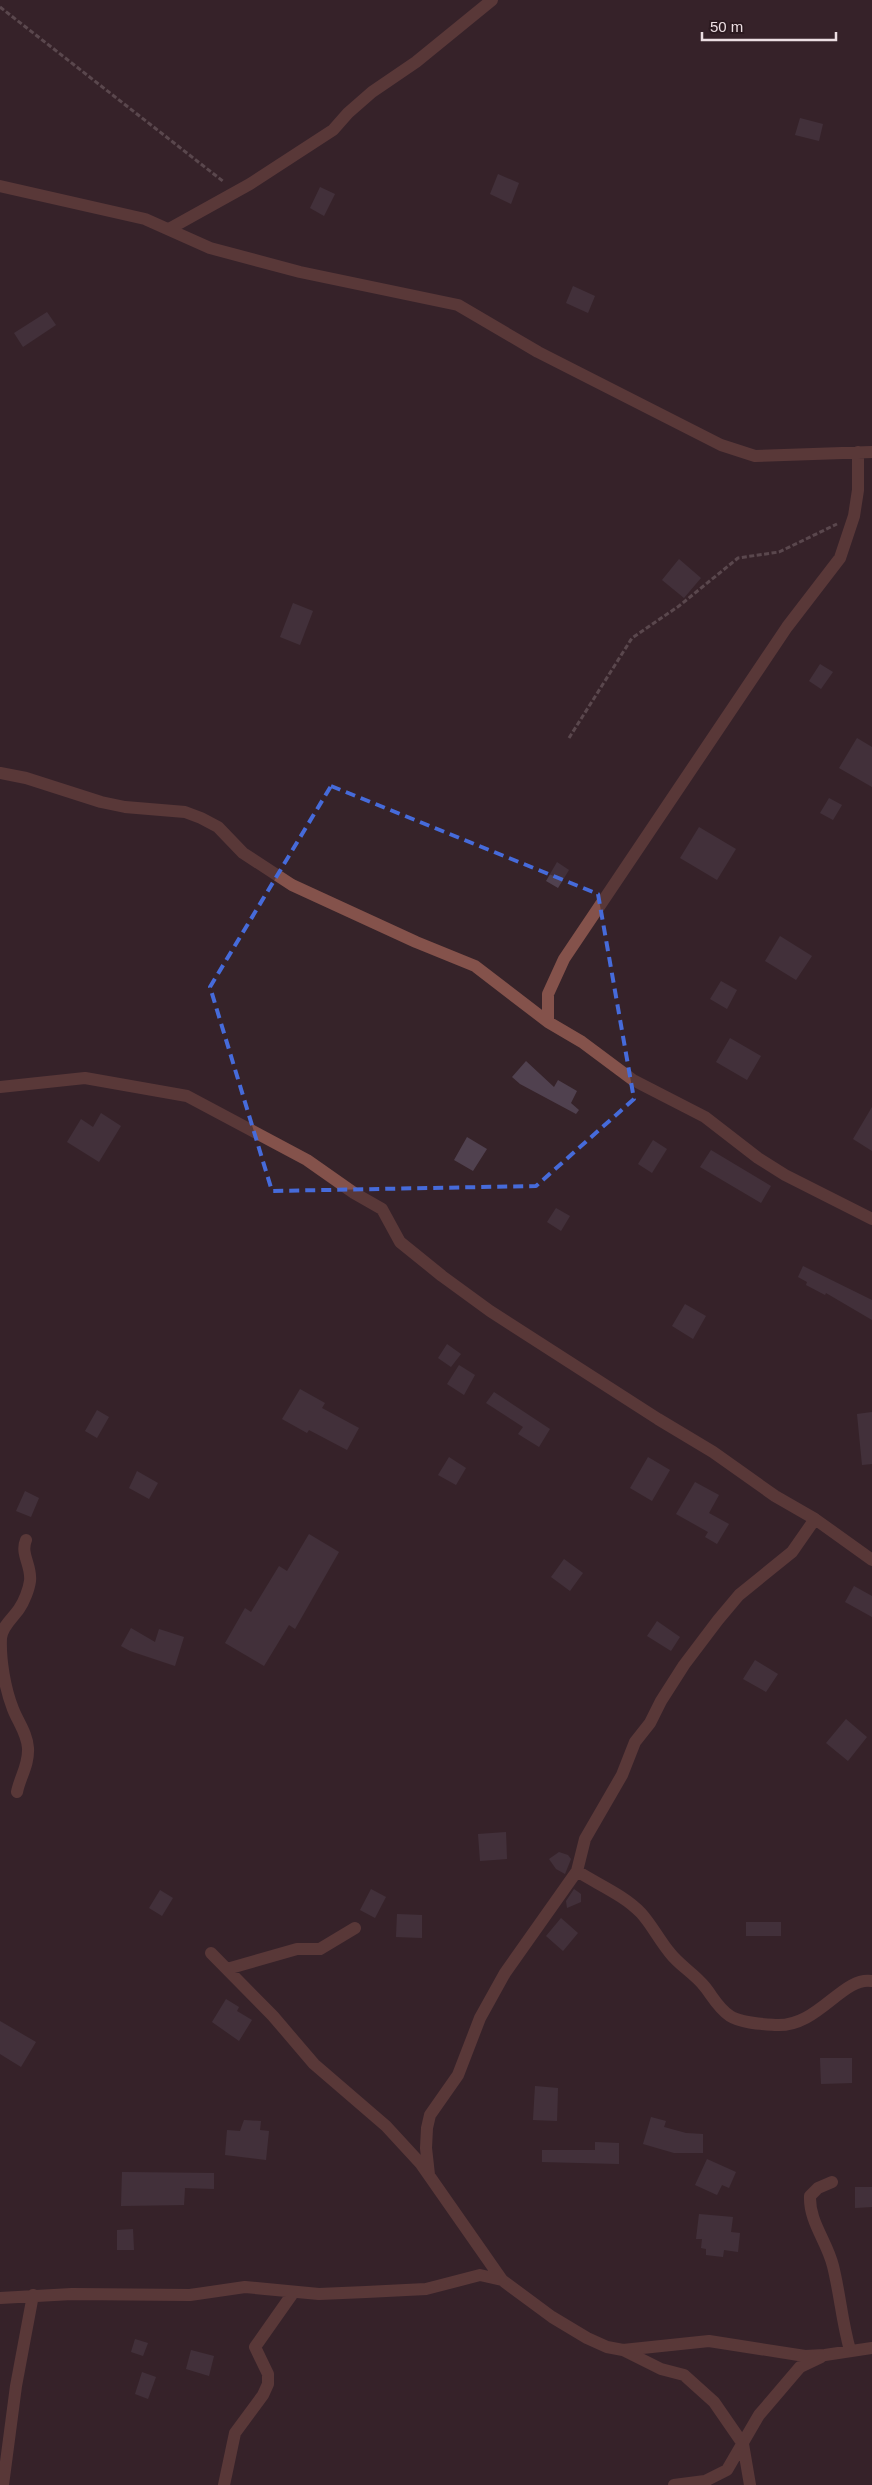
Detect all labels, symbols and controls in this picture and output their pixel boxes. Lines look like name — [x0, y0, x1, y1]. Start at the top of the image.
scale bar — [702, 10, 836, 42]
text: 50 m — [710, 18, 743, 35]

